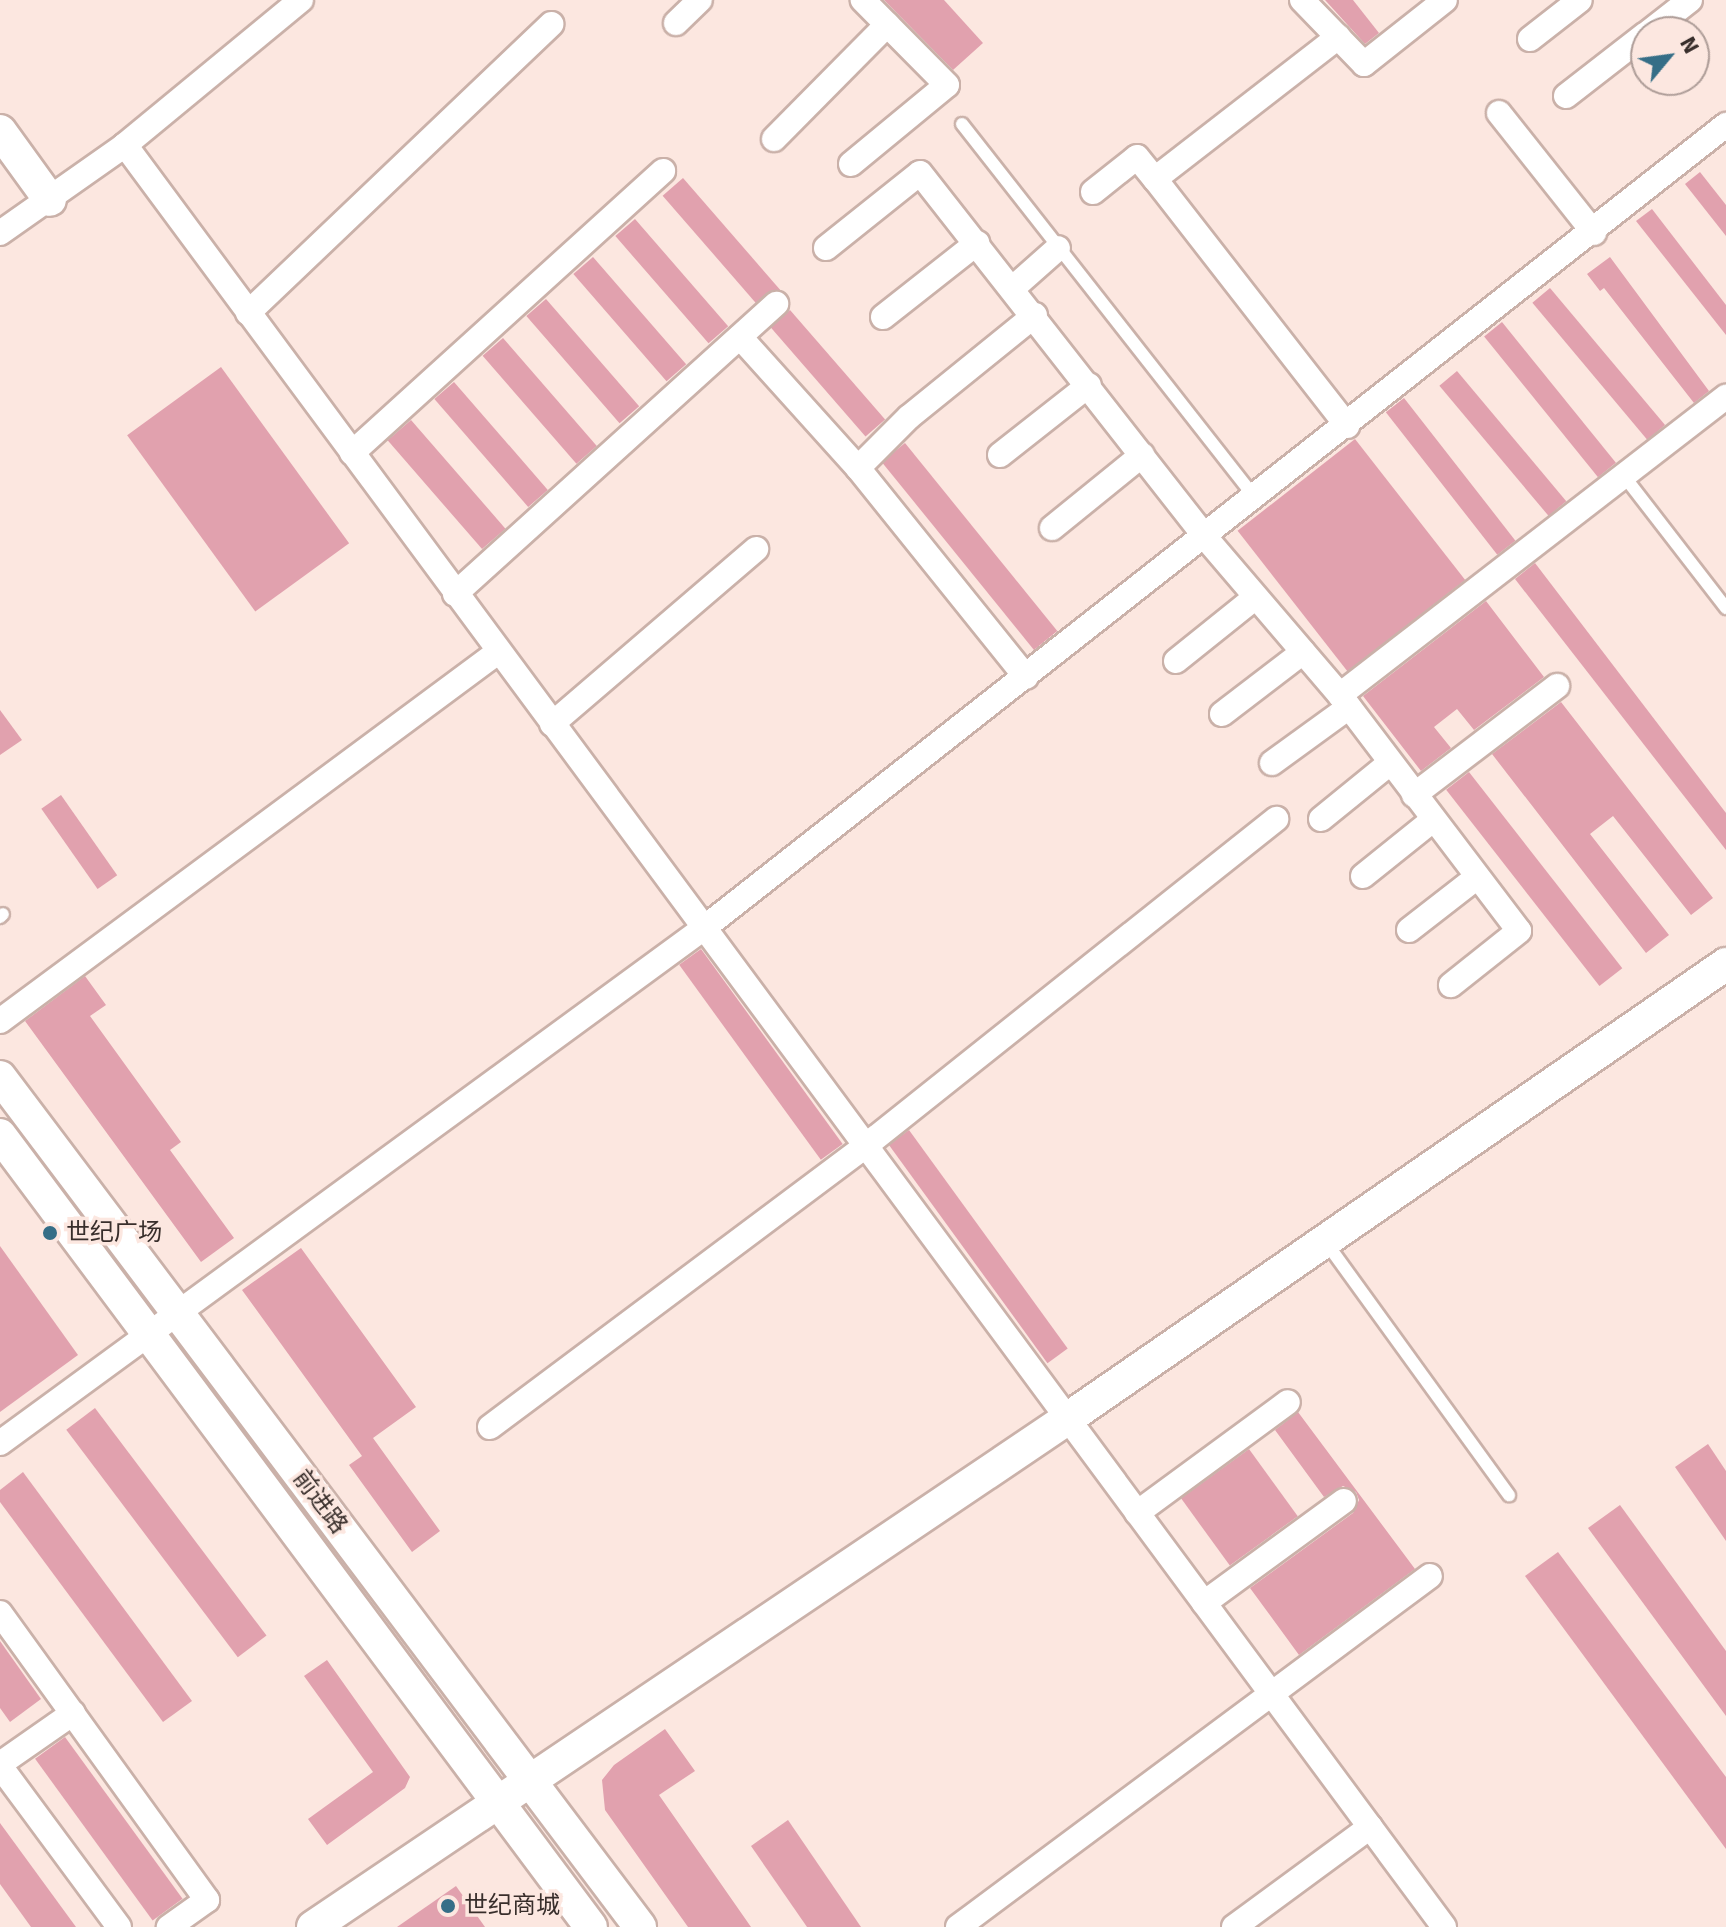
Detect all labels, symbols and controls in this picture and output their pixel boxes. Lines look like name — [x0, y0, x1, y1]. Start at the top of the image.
north arrow — [1630, 16, 1710, 96]
text: N — [1674, 32, 1705, 58]
place label: 世纪广场 — [66, 1219, 162, 1247]
marker: 世纪广场 — [41, 1224, 59, 1242]
street label: 前进路 — [287, 1465, 353, 1539]
place label: 世纪商城 — [464, 1892, 560, 1920]
marker: 世纪商城 — [439, 1897, 457, 1915]

